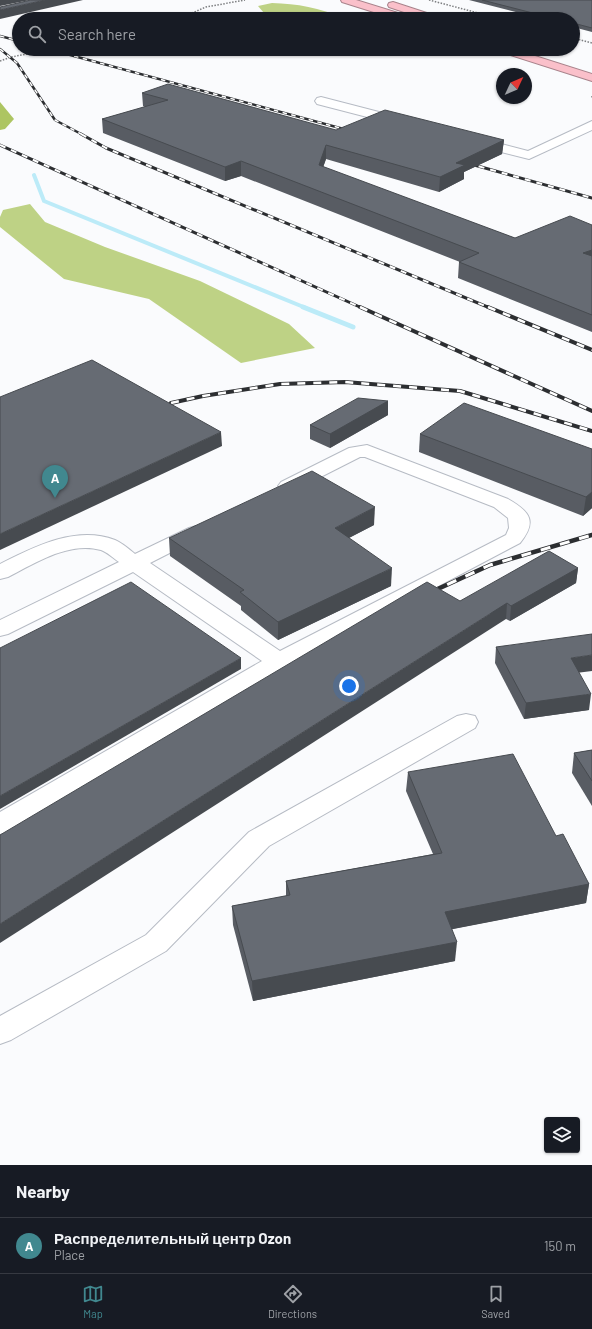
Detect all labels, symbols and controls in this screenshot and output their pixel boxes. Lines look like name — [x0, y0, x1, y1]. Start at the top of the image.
search box — [12, 12, 580, 56]
icon: search — [26, 23, 48, 45]
text: Search here — [58, 25, 136, 43]
north arrow — [496, 68, 532, 104]
pin: A — [42, 465, 68, 498]
your location — [339, 676, 359, 696]
map controls — [544, 1117, 580, 1153]
button: layers — [544, 1117, 580, 1153]
text: Nearby — [16, 1181, 70, 1201]
text: Распределительный центр Ozon — [54, 1229, 291, 1247]
text: A — [25, 1238, 33, 1254]
text: 150 m — [544, 1238, 576, 1254]
text: Place — [54, 1247, 85, 1263]
tab: Map — [82, 1283, 104, 1320]
tab: Directions — [268, 1283, 317, 1320]
tab: Saved — [481, 1283, 510, 1320]

